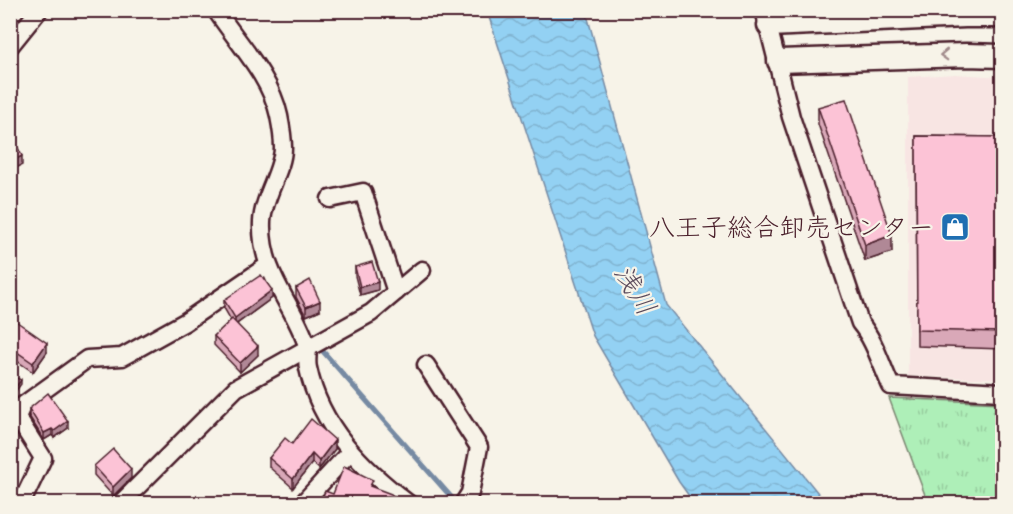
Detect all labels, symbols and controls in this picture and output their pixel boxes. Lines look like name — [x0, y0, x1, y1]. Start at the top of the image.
one-way arrow — [940, 49, 949, 62]
place label: 八王子総合卸売センター — [649, 211, 934, 244]
shop icon: 八王子総合卸売センター — [939, 211, 971, 243]
water label: 浅川 — [606, 258, 664, 322]

